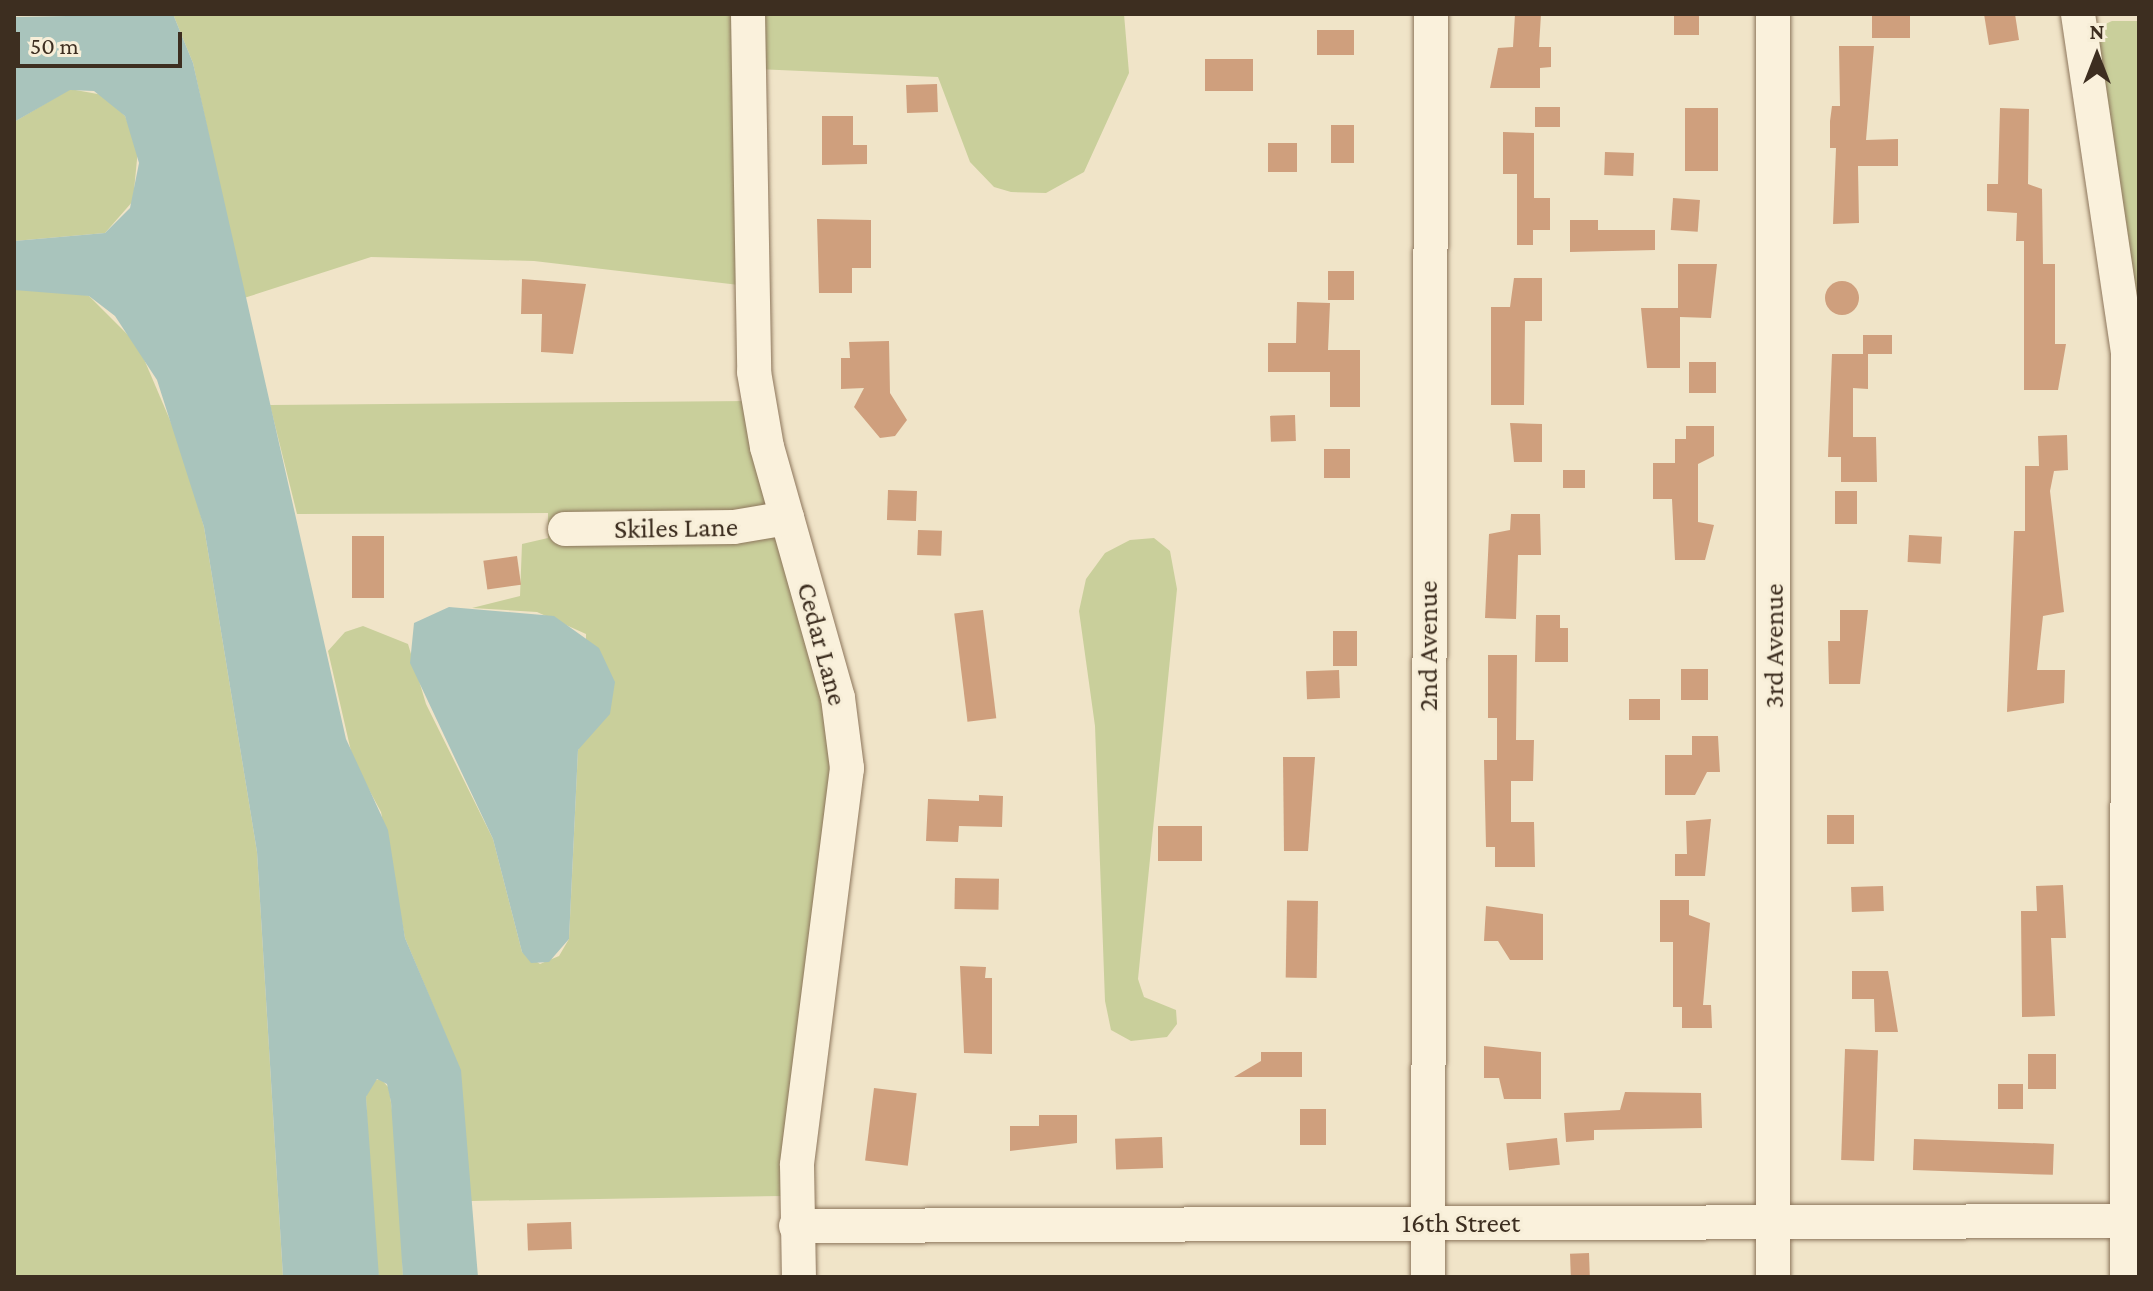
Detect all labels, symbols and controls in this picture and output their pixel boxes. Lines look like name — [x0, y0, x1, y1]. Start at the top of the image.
scale bar — [20, 16, 186, 66]
north arrow — [2057, 16, 2137, 96]
text: N — [2090, 19, 2105, 44]
text: 50 m — [30, 32, 79, 59]
street label: Skiles Lane — [614, 510, 738, 546]
street label: Cedar Lane — [789, 579, 855, 709]
street label: 2nd Avenue — [1411, 581, 1445, 711]
street label: 3rd Avenue — [1757, 583, 1791, 709]
street label: 16th Street — [1402, 1206, 1520, 1240]

